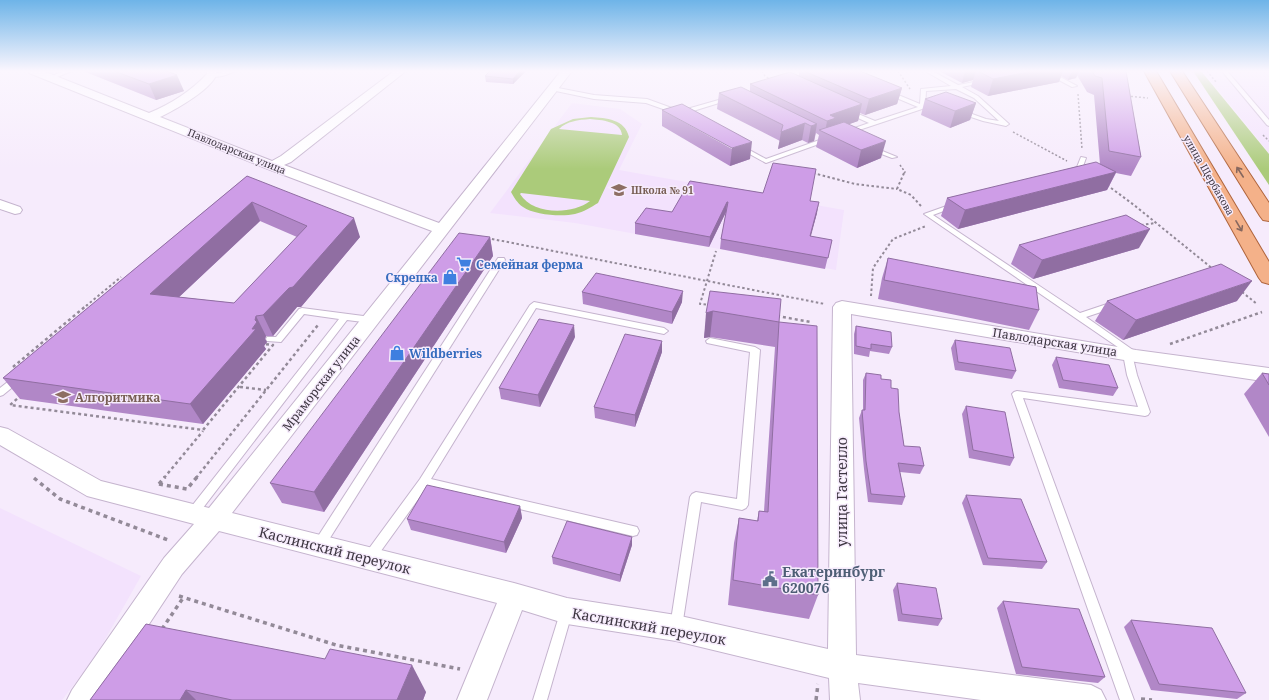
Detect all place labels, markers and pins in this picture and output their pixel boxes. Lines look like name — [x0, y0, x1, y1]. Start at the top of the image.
school or university icon: Школа № 91 — [610, 181, 628, 199]
place label: Школа № 91 — [631, 183, 694, 197]
supermarket icon: Семейная ферма — [455, 255, 473, 273]
place label: Семейная ферма — [476, 256, 583, 273]
shop icon: Скрепка — [441, 268, 459, 286]
place label: Скрепка — [386, 269, 438, 286]
shop icon: Wildberries — [388, 344, 406, 362]
place label: Wildberries — [409, 345, 482, 362]
school or university icon: Алгоритмика — [54, 388, 72, 406]
place label: Алгоритмика — [75, 389, 160, 406]
place label: Екатеринбург 620076 — [782, 562, 885, 597]
public building icon: Екатеринбург 620076 — [761, 570, 779, 588]

